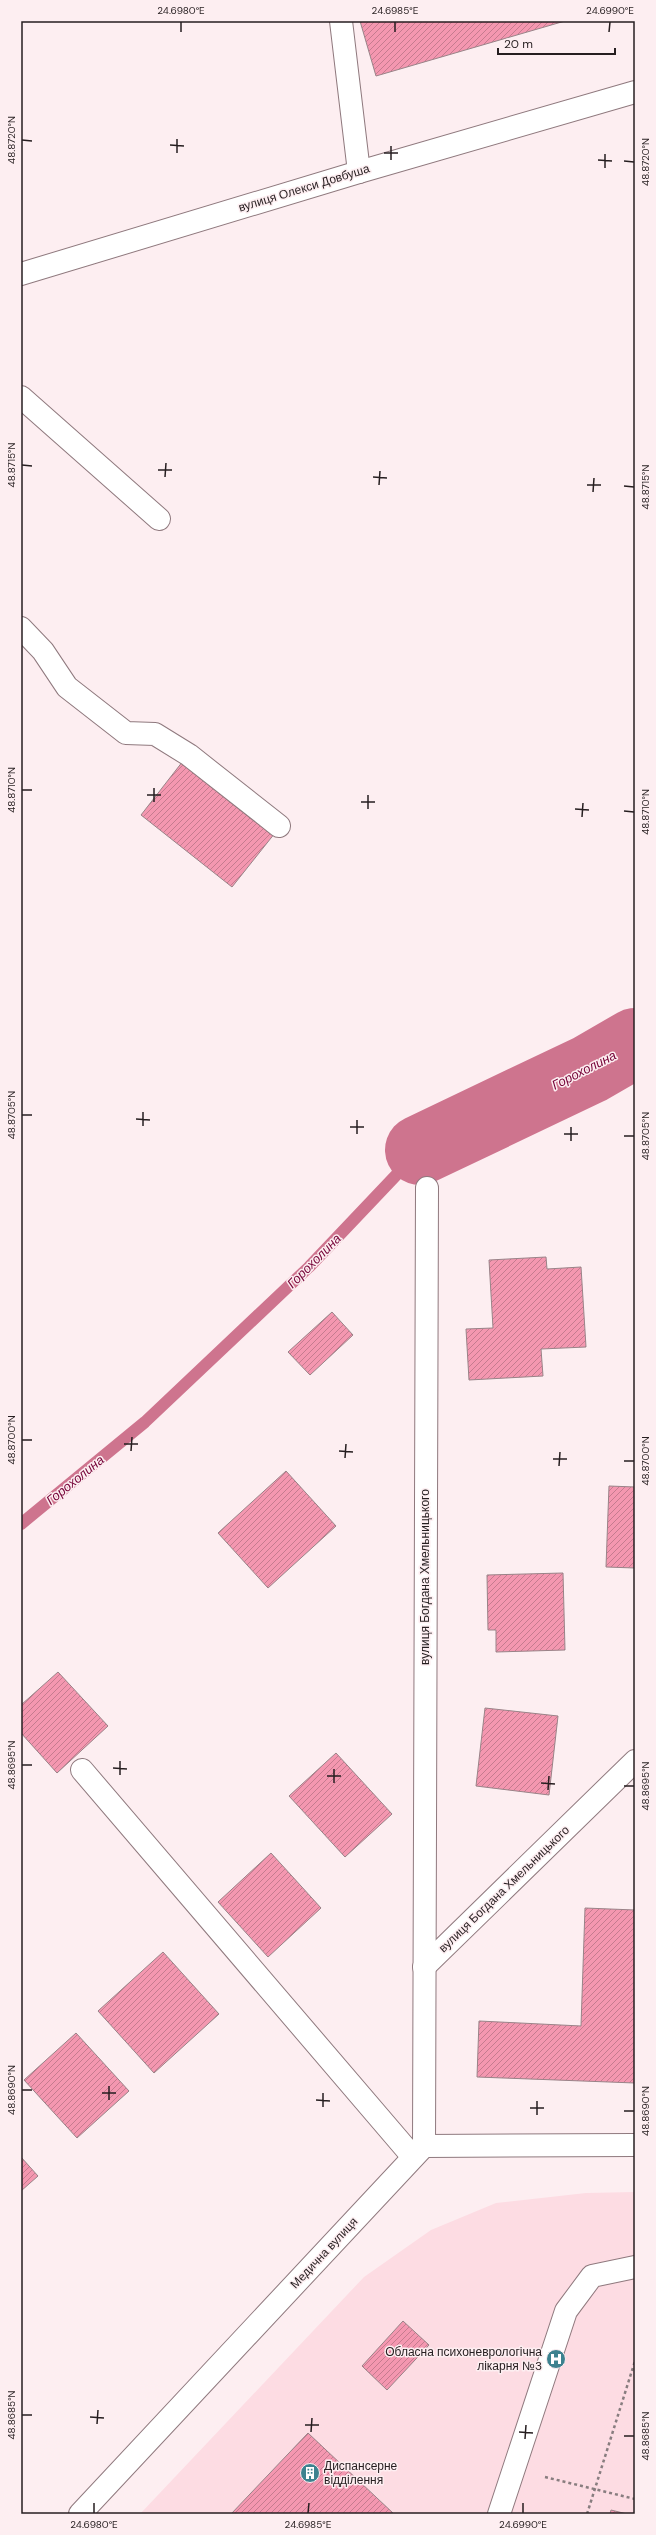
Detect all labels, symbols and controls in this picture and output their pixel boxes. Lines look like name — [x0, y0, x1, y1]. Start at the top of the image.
text: 24.6980°E — [157, 4, 205, 17]
text: 24.6985°E — [372, 4, 419, 17]
text: 24.6990°E — [586, 4, 634, 17]
scale bar — [498, 30, 615, 56]
text: 20 m — [504, 36, 533, 52]
text: 48.8720°N — [5, 116, 18, 164]
text: 48.8720°N — [639, 138, 652, 186]
street label: вулиця Олекси Довбуша — [236, 160, 372, 216]
text: 48.8715°N — [5, 442, 18, 487]
text: 48.8715°N — [639, 464, 652, 509]
text: 48.8710°N — [5, 767, 18, 813]
text: 48.8710°N — [639, 789, 652, 835]
water label: Горохолина — [549, 1047, 619, 1093]
text: 48.8705°N — [5, 1091, 18, 1139]
text: 48.8705°N — [639, 1112, 652, 1160]
water label: Горохолина — [283, 1230, 345, 1292]
text: 48.8700°N — [5, 1415, 18, 1465]
text: 48.8700°N — [639, 1436, 652, 1486]
water label: Горохолина — [42, 1451, 108, 1509]
street label: вулиця Богдана Хмельницького — [417, 1489, 433, 1665]
text: 48.8695°N — [5, 1740, 18, 1790]
text: 48.8695°N — [639, 1761, 652, 1811]
street label: вулиця Богдана Хмельницького — [435, 1822, 573, 1956]
text: 48.8690°N — [5, 2065, 18, 2115]
text: 48.8690°N — [639, 2086, 652, 2136]
street label: Медична вулиця — [287, 2214, 361, 2292]
place label: Обласна психоневрологічна лікарня №3 — [385, 2344, 542, 2374]
hospital icon: Обласна психоневрологічна лікарня №3 — [545, 2348, 567, 2370]
text: 48.8685°N — [5, 2390, 18, 2440]
text: 48.8685°N — [639, 2411, 652, 2461]
place label: Диспансерне відділення — [324, 2458, 398, 2488]
building icon: Диспансерне відділення — [299, 2462, 321, 2484]
text: 24.6980°E — [70, 2518, 118, 2531]
text: 24.6985°E — [285, 2518, 332, 2531]
text: 24.6990°E — [499, 2518, 547, 2531]

